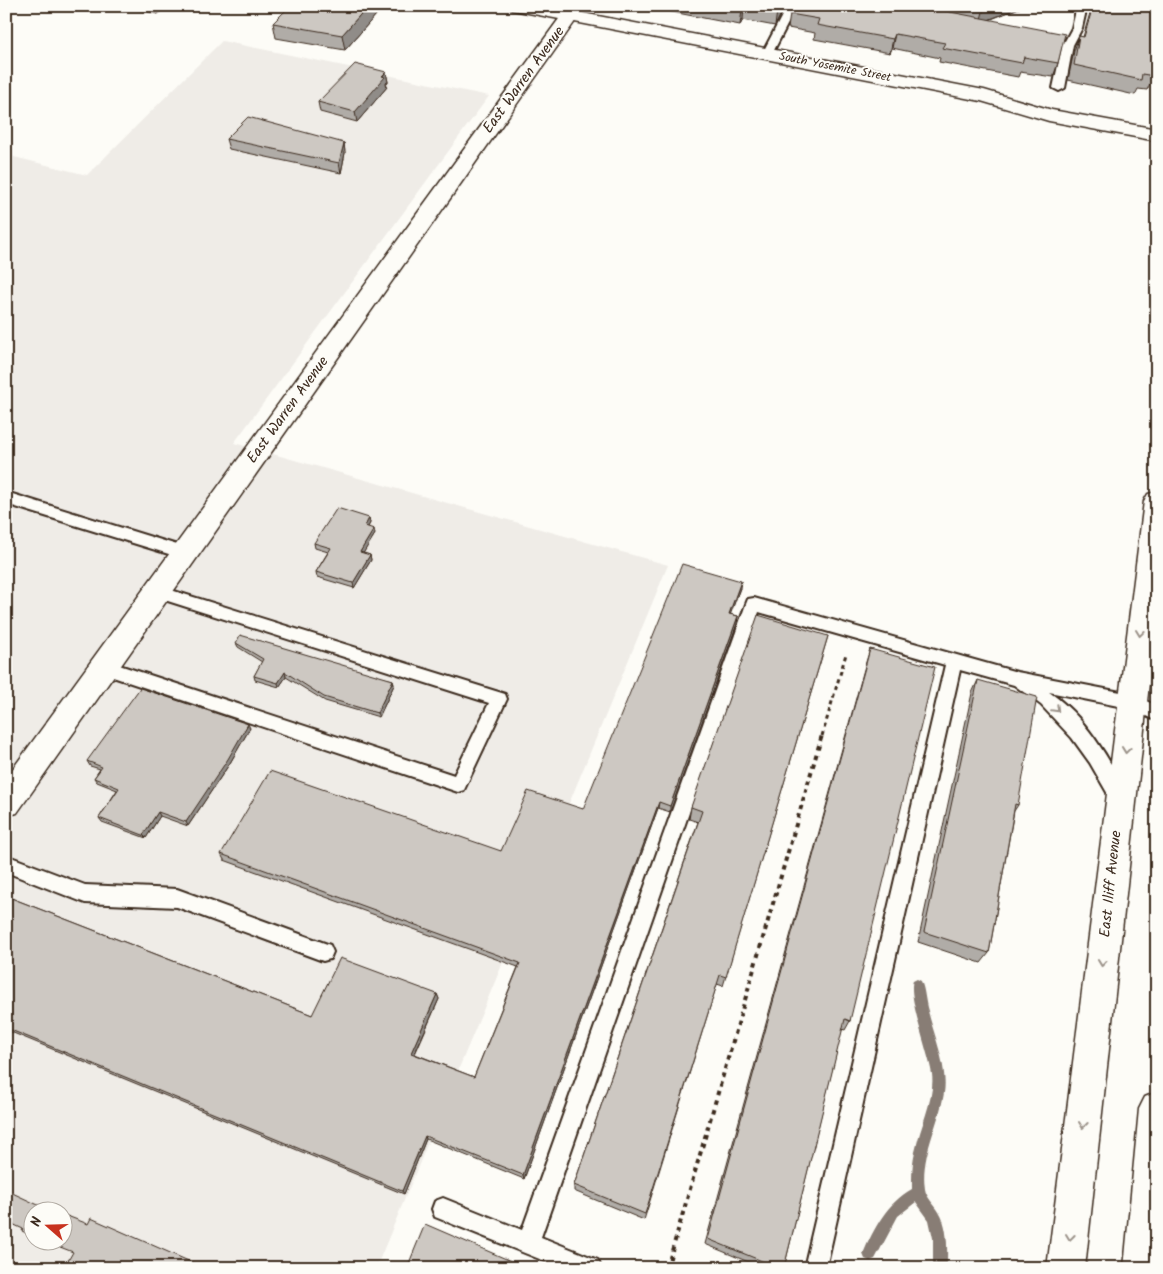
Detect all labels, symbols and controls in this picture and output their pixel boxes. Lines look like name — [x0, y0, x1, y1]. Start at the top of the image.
street label: East Warren Avenue — [477, 21, 571, 139]
street label: South Yosemite Street — [777, 47, 893, 87]
street label: East Warren Avenue — [241, 351, 335, 469]
one-way arrow — [1135, 629, 1146, 637]
one-way arrow — [1050, 703, 1059, 712]
one-way arrow — [1121, 746, 1132, 754]
street label: East Iliff Avenue — [1093, 829, 1129, 939]
one-way arrow — [1097, 960, 1108, 968]
one-way arrow — [1078, 1121, 1089, 1129]
north arrow — [22, 1202, 72, 1252]
text: N — [25, 1214, 49, 1230]
one-way arrow — [1065, 1232, 1075, 1241]

